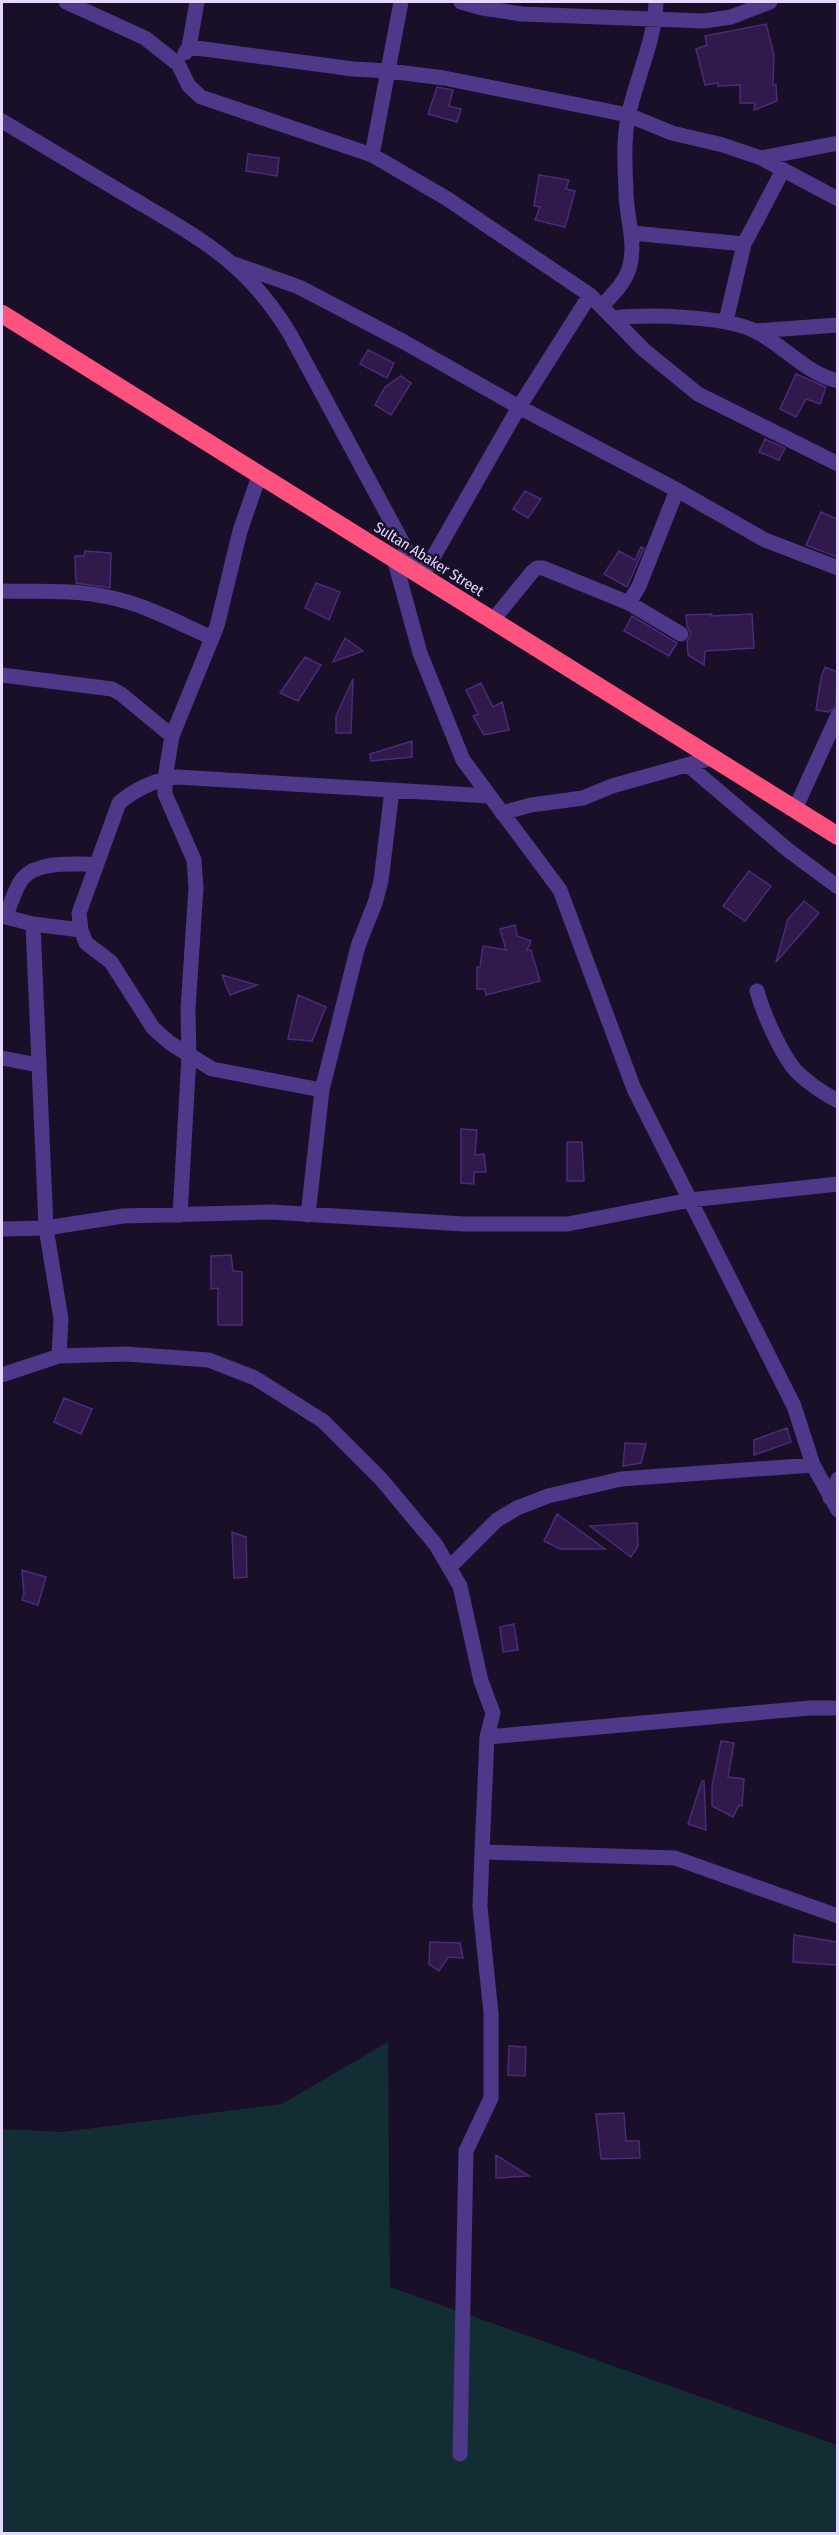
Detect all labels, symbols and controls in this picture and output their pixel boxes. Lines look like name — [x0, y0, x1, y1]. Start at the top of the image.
street label: Sultan Abaker Street — [371, 518, 487, 600]

